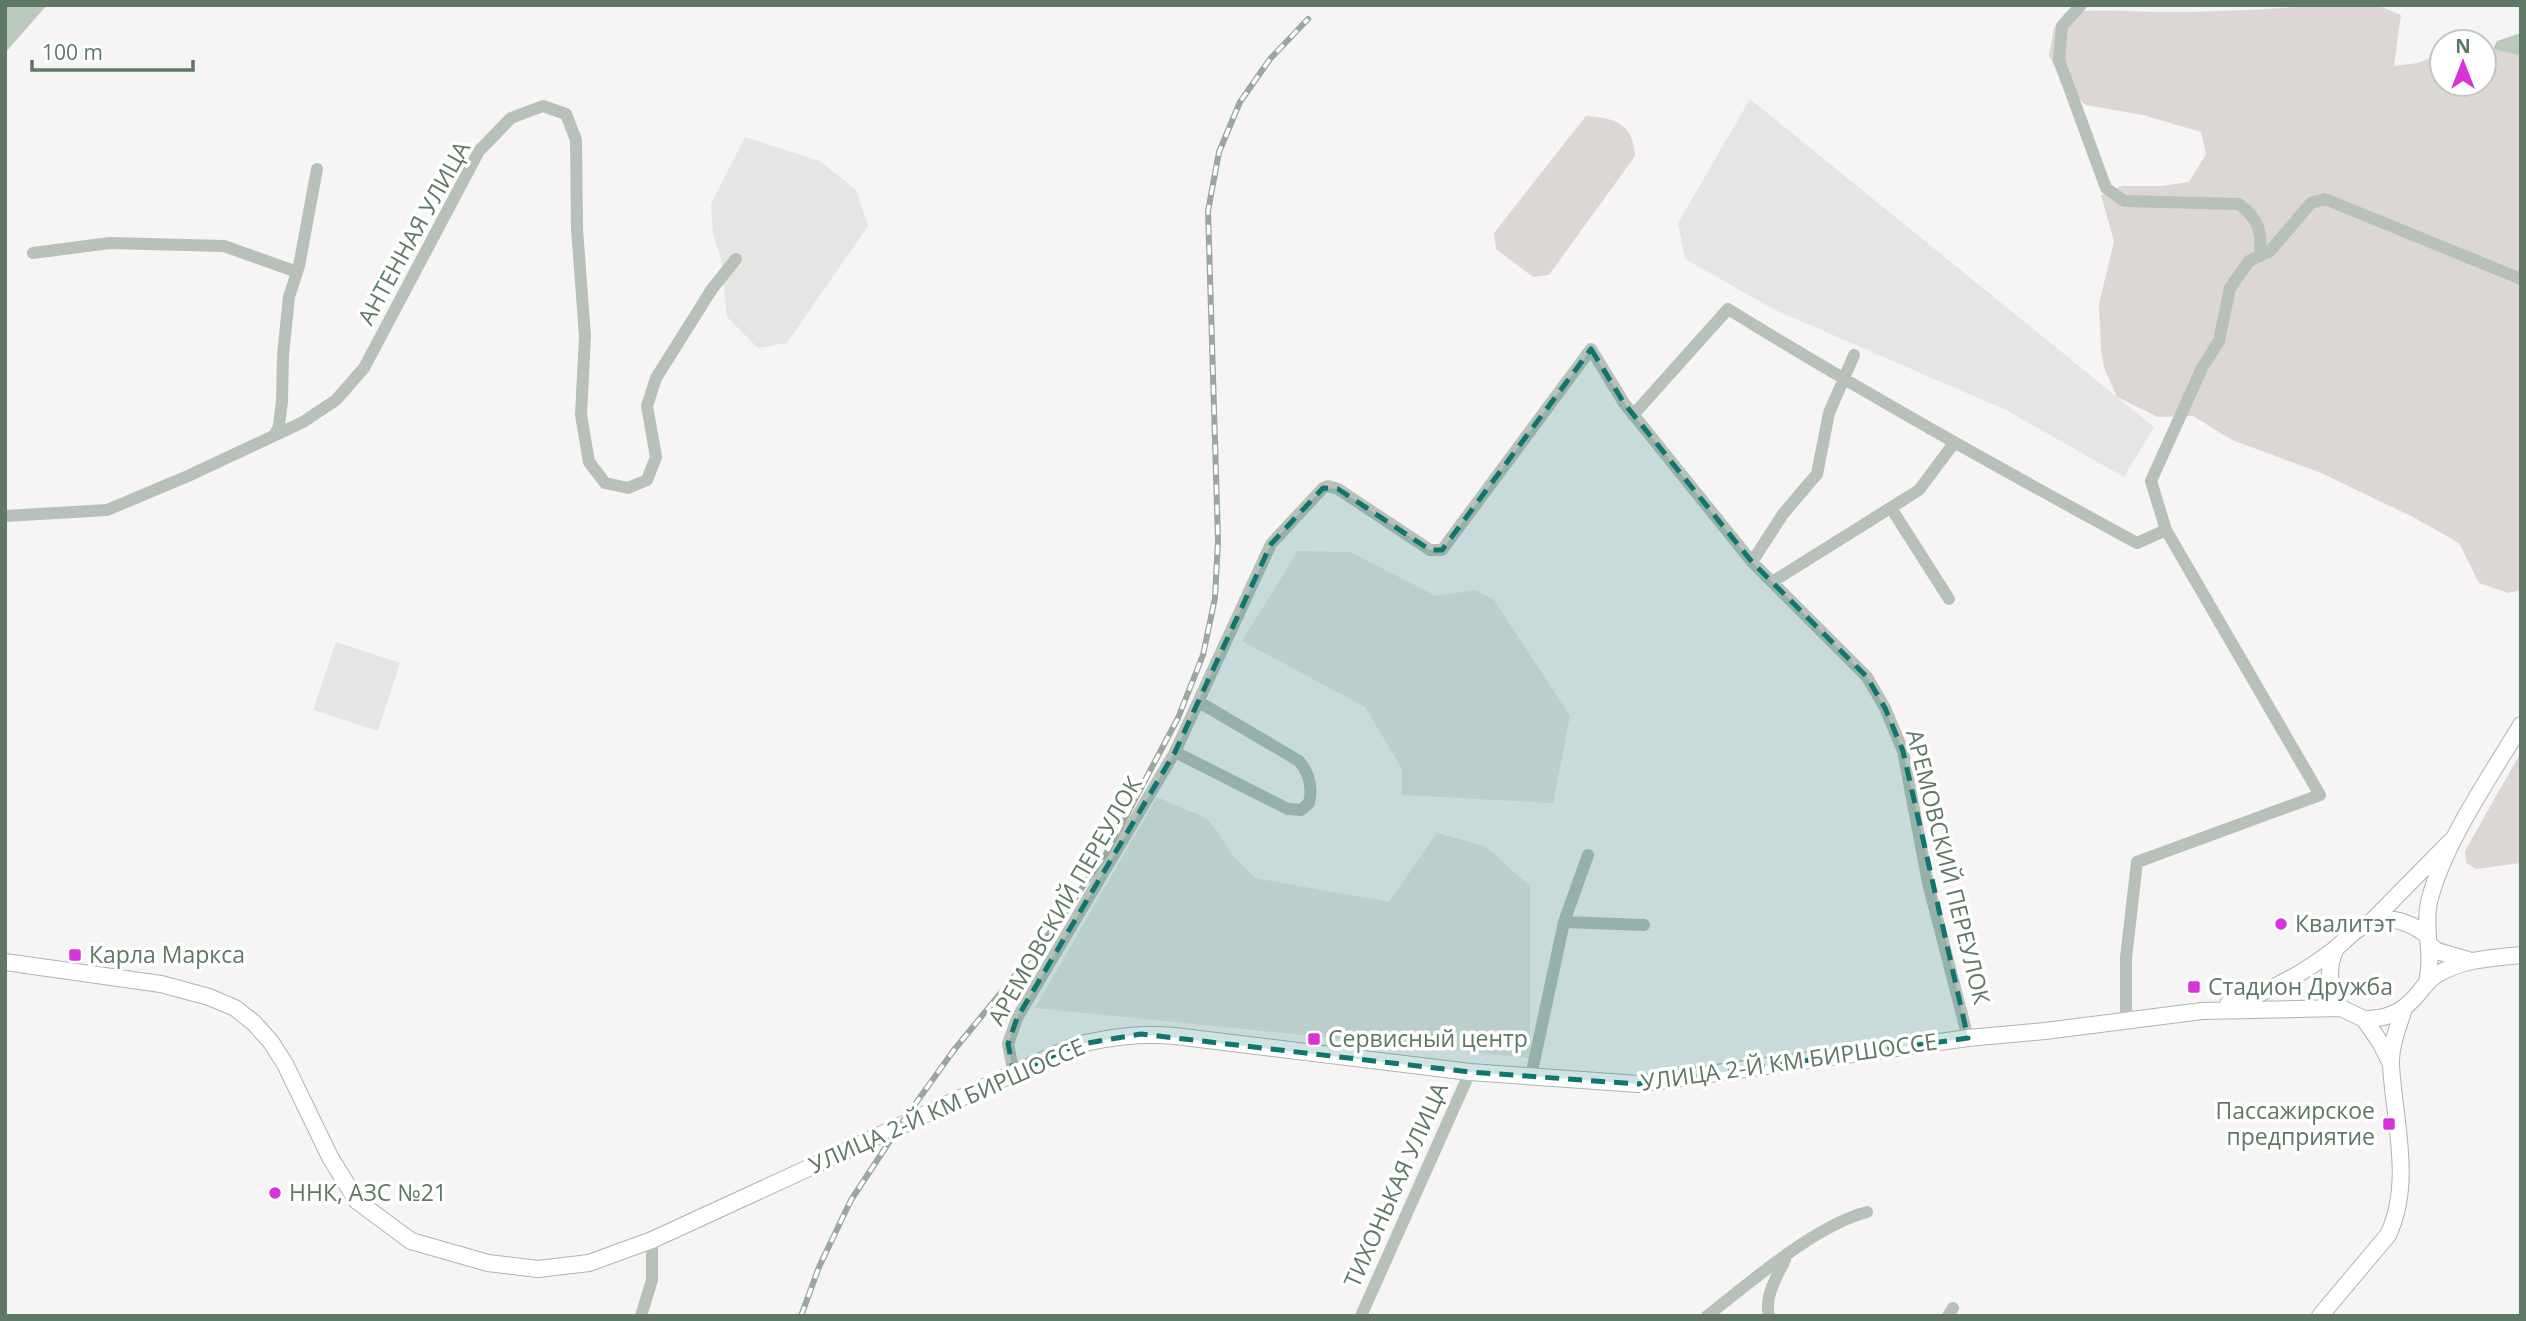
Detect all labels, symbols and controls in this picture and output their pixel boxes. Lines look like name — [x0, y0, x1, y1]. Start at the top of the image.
scale bar — [32, 28, 192, 72]
north arrow — [2428, 28, 2498, 98]
text: N — [2455, 33, 2471, 59]
text: 100 m — [42, 38, 103, 66]
street label: АНТЕННАЯ УЛИЦА — [349, 135, 477, 330]
street label: АРЕМОВСКИЙ ПЕРЕУЛОК — [1899, 726, 1999, 1009]
street label: АРЕМОВСКИЙ ПЕРЕУЛОК — [980, 769, 1149, 1031]
place label: Квалитэт — [2295, 907, 2396, 939]
marker: Квалитэт — [2273, 916, 2289, 932]
place label: Карла Маркса — [89, 938, 245, 970]
marker: Карла Маркса — [67, 947, 83, 963]
place label: Стадион Дружба — [2208, 970, 2393, 1002]
marker: Стадион Дружба — [2186, 979, 2202, 995]
place label: Сервисный центр — [1328, 1022, 1528, 1054]
street label: УЛИЦА 2-Й КМ БИРШОССЕ — [1639, 1024, 1939, 1098]
street label: УЛИЦА 2-Й КМ БИРШОССЕ — [804, 1030, 1090, 1180]
marker: Сервисный центр — [1306, 1031, 1322, 1047]
street label: ТИХОНЬКАЯ УЛИЦА — [1335, 1077, 1455, 1292]
place label: Пассажирское предприятие — [2215, 1094, 2375, 1152]
marker: Пассажирское предприятие — [2381, 1116, 2397, 1132]
place label: ННК, АЗС №21 — [289, 1176, 447, 1208]
marker: ННК, АЗС №21 — [267, 1185, 283, 1201]

